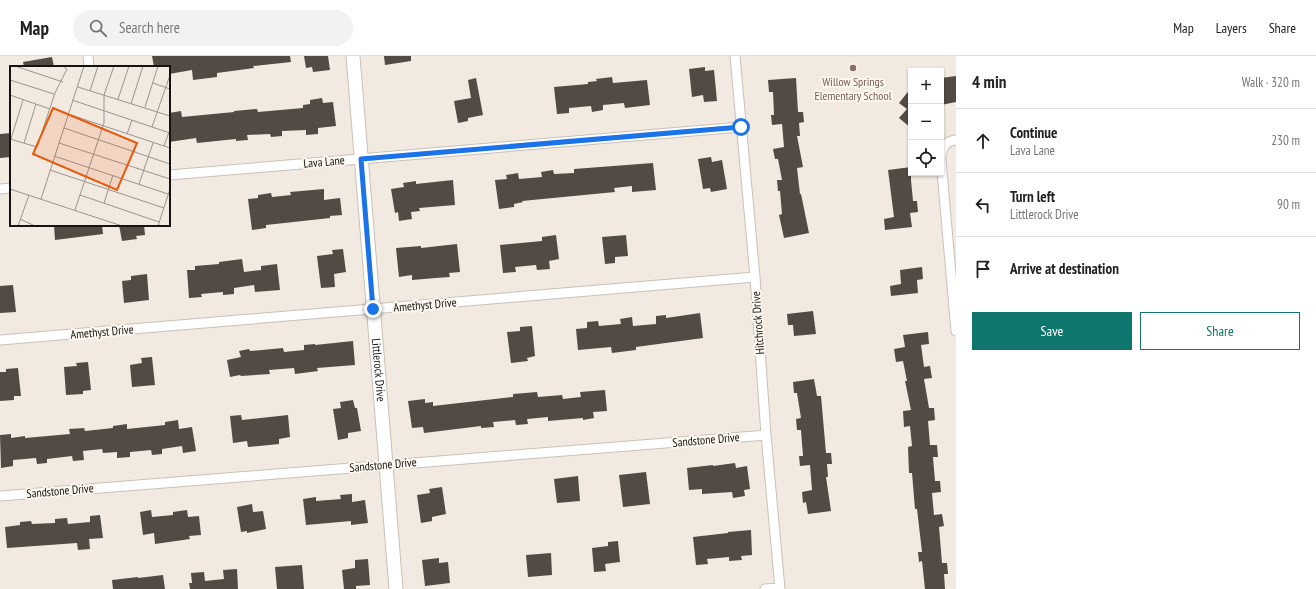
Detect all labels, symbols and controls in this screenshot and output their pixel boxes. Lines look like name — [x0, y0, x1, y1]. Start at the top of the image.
search box — [73, 10, 353, 46]
text: Map — [20, 16, 49, 40]
icon: search — [87, 17, 109, 39]
text: Search here — [119, 18, 180, 37]
text: Map — [1173, 19, 1194, 37]
text: Layers — [1216, 19, 1247, 37]
text: Share — [1269, 19, 1296, 37]
marker: Willow Springs Elementary School — [848, 63, 858, 73]
inset map — [10, 66, 170, 226]
map controls — [908, 68, 944, 176]
button: + — [908, 68, 944, 104]
text: 4 min — [972, 71, 1006, 93]
place label: Willow Springs Elementary School — [815, 74, 892, 103]
text: Walk · 320 m — [1242, 74, 1300, 91]
button: − — [908, 104, 944, 140]
route start — [732, 118, 750, 136]
text: Continue — [1010, 123, 1057, 142]
icon: ahead — [972, 130, 994, 152]
text: 230 m — [1271, 132, 1300, 149]
button: locate — [908, 140, 944, 176]
text: Lava Lane — [1010, 142, 1055, 159]
street label: Lava Lane — [303, 152, 345, 171]
text: Turn left — [1010, 187, 1055, 206]
icon: left — [972, 194, 994, 216]
text: 90 m — [1277, 196, 1300, 213]
text: Littlerock Drive — [1010, 206, 1079, 223]
icon: arrive — [972, 258, 994, 280]
text: Arrive at destination — [1010, 259, 1119, 278]
street label: Hitchrock Drive — [748, 291, 767, 355]
street label: Amethyst Drive — [393, 294, 457, 315]
route end — [364, 300, 382, 318]
button: Save — [972, 312, 1132, 350]
button: Share — [1140, 312, 1300, 350]
street label: Amethyst Drive — [70, 321, 134, 342]
street label: Littlerock Drive — [369, 338, 389, 402]
street label: Sandstone Drive — [672, 429, 740, 450]
street label: Sandstone Drive — [349, 454, 417, 475]
street label: Sandstone Drive — [26, 480, 94, 501]

